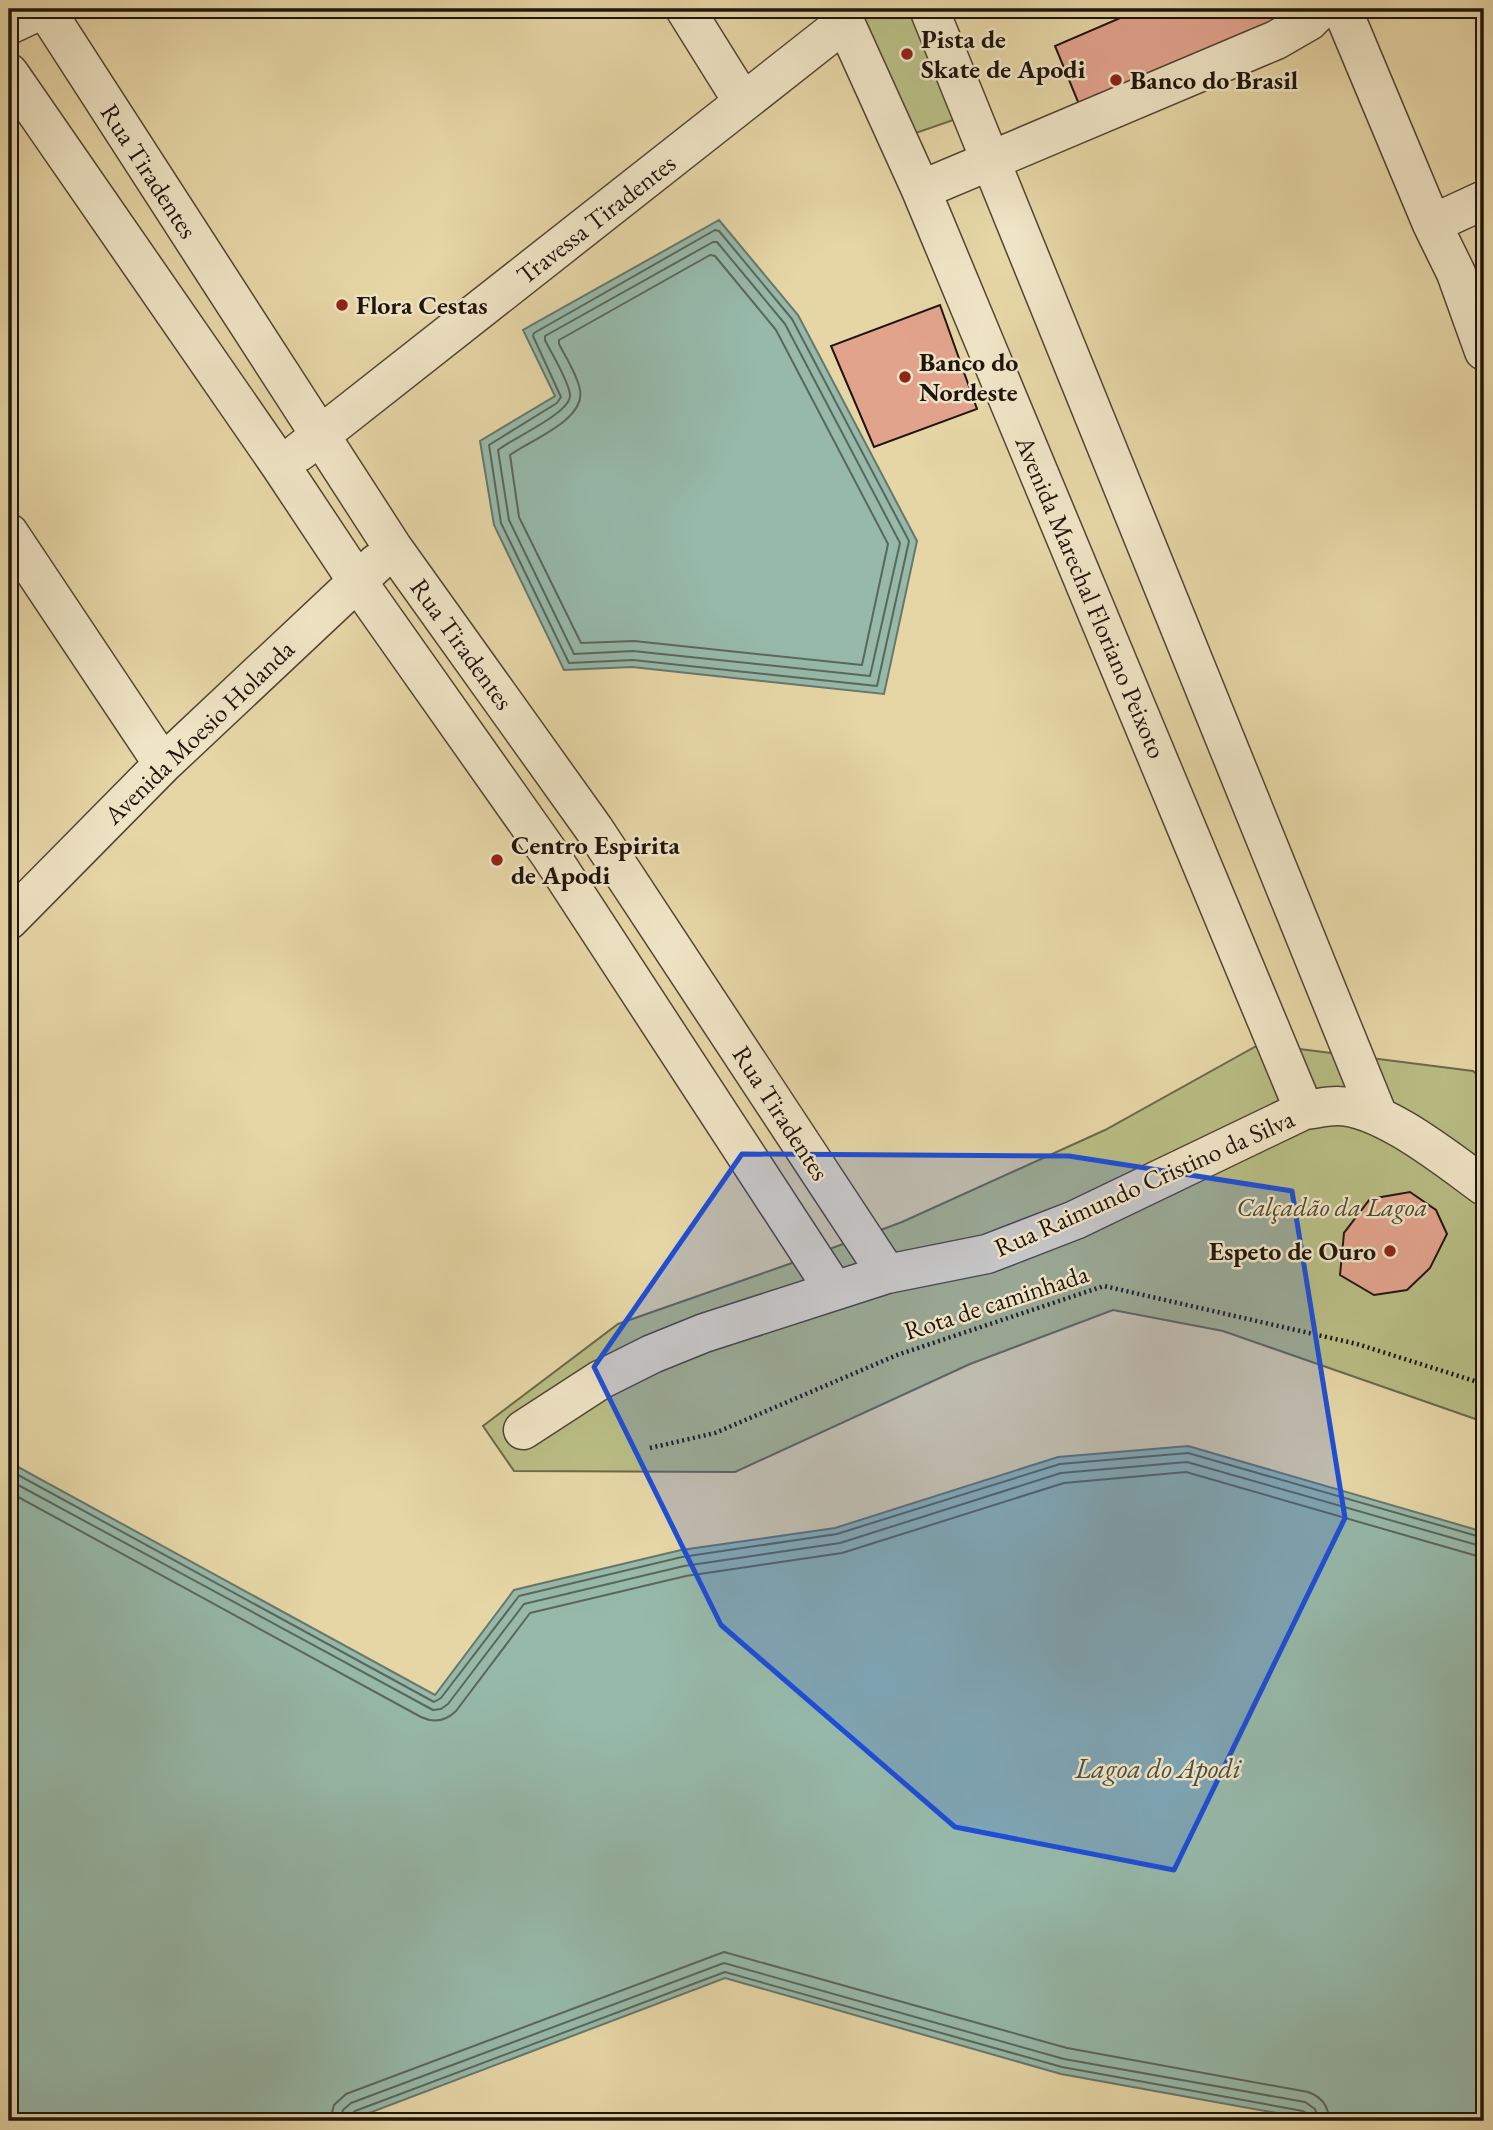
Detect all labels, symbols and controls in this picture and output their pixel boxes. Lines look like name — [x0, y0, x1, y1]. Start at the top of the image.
place label: Pista de Skate de Apodi — [921, 22, 1086, 86]
marker: Pista de Skate de Apodi — [899, 46, 915, 62]
place label: Banco do Brasil — [1130, 63, 1298, 97]
marker: Banco do Brasil — [1108, 72, 1124, 88]
street label: Rua Tiradentes — [93, 97, 205, 245]
street label: Travessa Tiradentes — [509, 146, 683, 292]
place label: Flora Cestas — [356, 288, 488, 322]
marker: Flora Cestas — [334, 297, 350, 313]
place label: Banco do Nordeste — [919, 345, 1018, 409]
marker: Banco do Nordeste — [897, 369, 913, 385]
street label: Avenida Marechal Floriano Peixoto — [1007, 430, 1174, 763]
street label: Rua Tiradentes — [403, 572, 521, 716]
street label: Avenida Moesio Holanda — [96, 632, 302, 832]
place label: Centro Espirita de Apodi — [511, 828, 680, 892]
marker: Centro Espirita de Apodi — [489, 852, 505, 868]
street label: Rua Tiradentes — [725, 1039, 837, 1187]
street label: Rua Raimundo Cristino da Silva — [989, 1101, 1300, 1265]
park label: Calçadão da Lagoa — [1237, 1190, 1428, 1224]
place label: Espeto de Ouro — [1209, 1234, 1376, 1268]
marker: Espeto de Ouro — [1382, 1243, 1398, 1259]
street label: Rota de caminhada — [900, 1256, 1093, 1348]
water label: Lagoa do Apodi — [1074, 1750, 1243, 1786]

